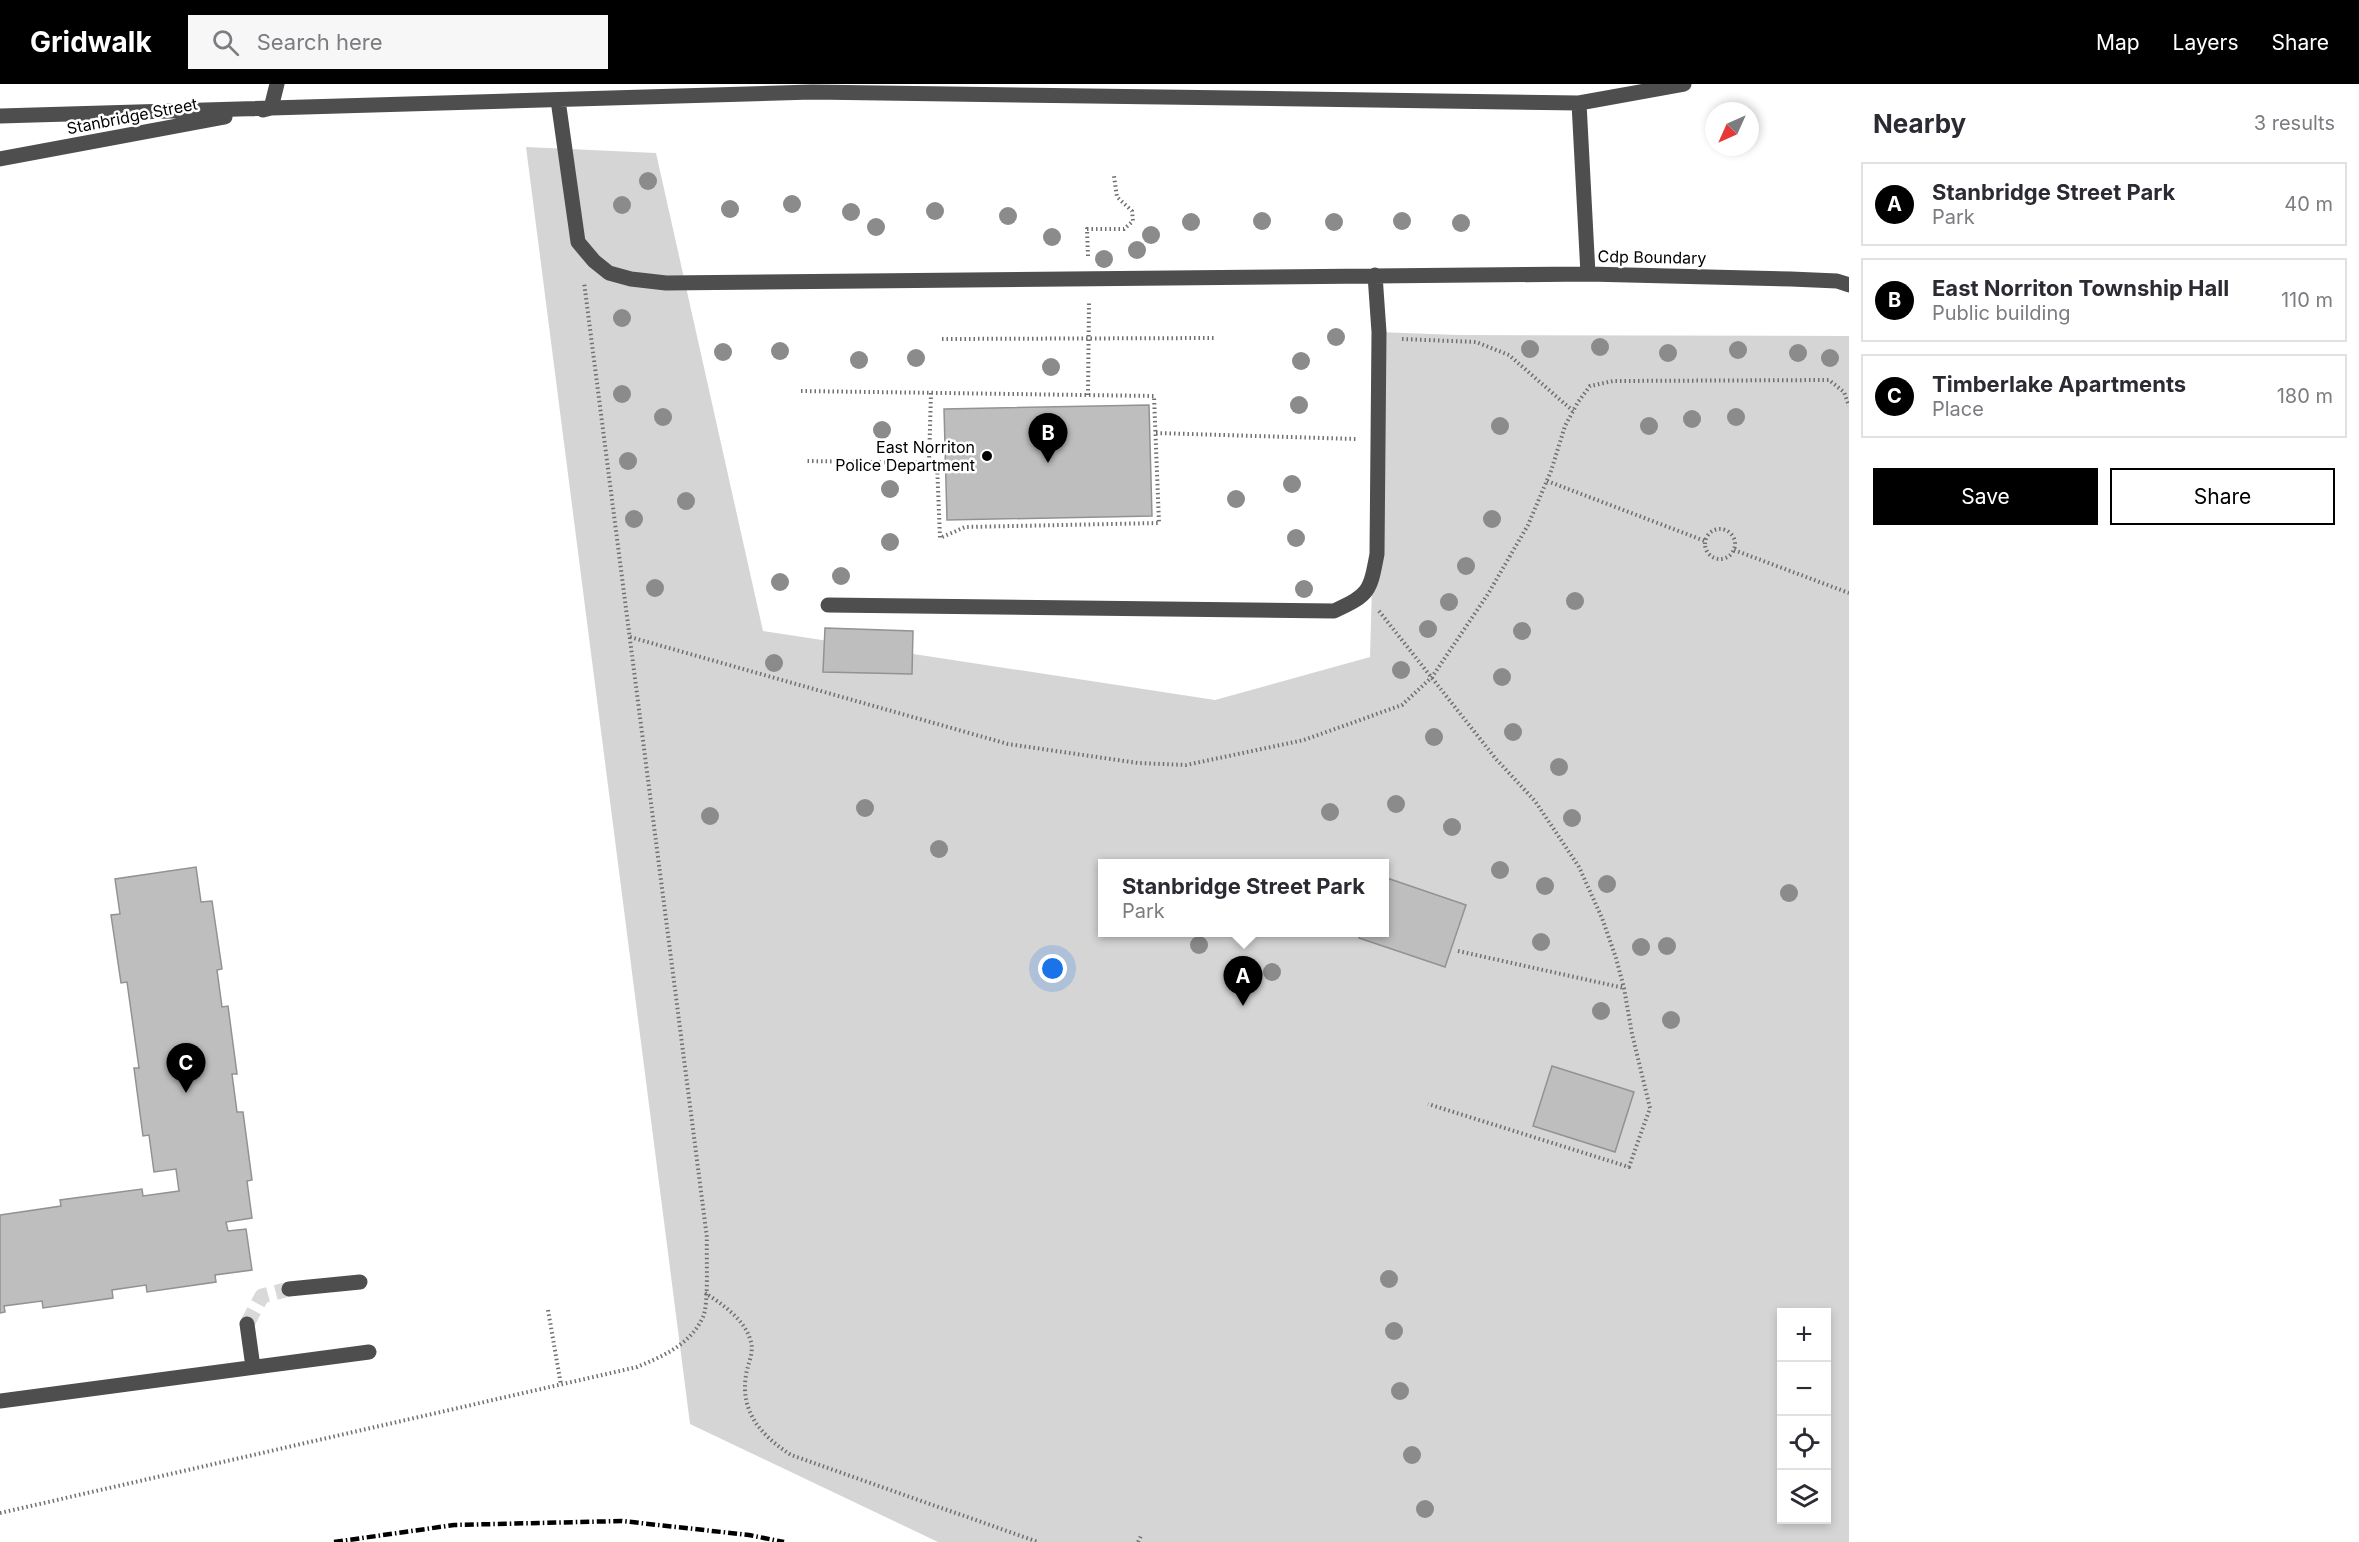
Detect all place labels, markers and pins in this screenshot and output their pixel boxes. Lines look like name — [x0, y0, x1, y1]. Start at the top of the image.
pin: B — [1028, 414, 1068, 463]
place label: East Norriton Police Department — [835, 437, 975, 475]
marker: East Norriton Police Department — [980, 449, 994, 463]
pin: A — [1224, 956, 1262, 1006]
pin: C — [166, 1044, 206, 1093]

